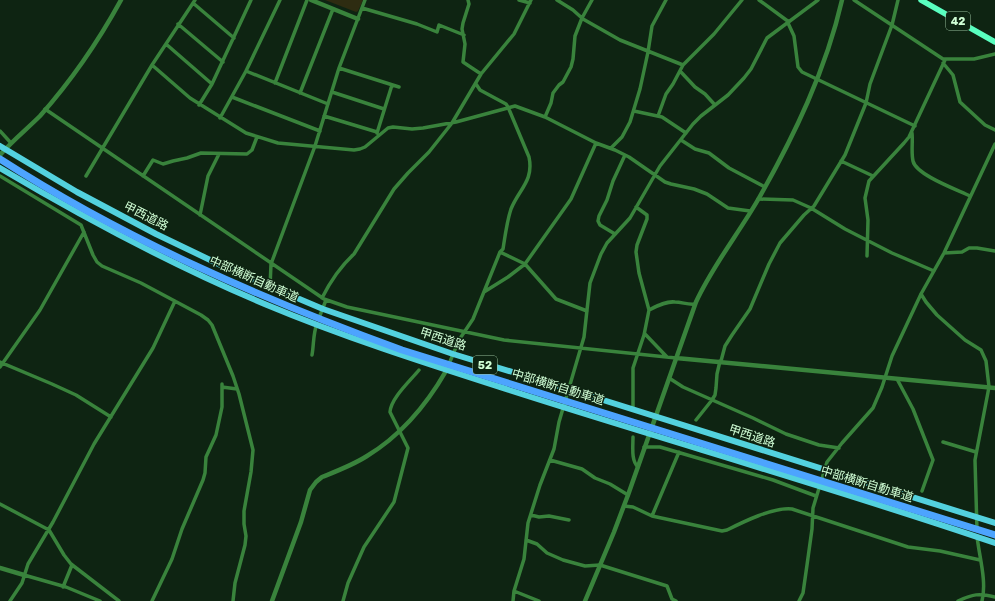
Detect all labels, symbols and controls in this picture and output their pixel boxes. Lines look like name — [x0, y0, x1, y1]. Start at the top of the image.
road number: 42 — [946, 12, 970, 30]
street label: 甲西道路 — [121, 199, 171, 233]
street label: 中部横断自動車道 — [207, 253, 301, 305]
street label: 甲西道路 — [418, 325, 468, 353]
road number: 52 — [473, 356, 497, 374]
street label: 中部横断自動車道 — [510, 366, 606, 408]
street label: 甲西道路 — [727, 422, 777, 450]
street label: 中部横断自動車道 — [819, 463, 915, 505]

